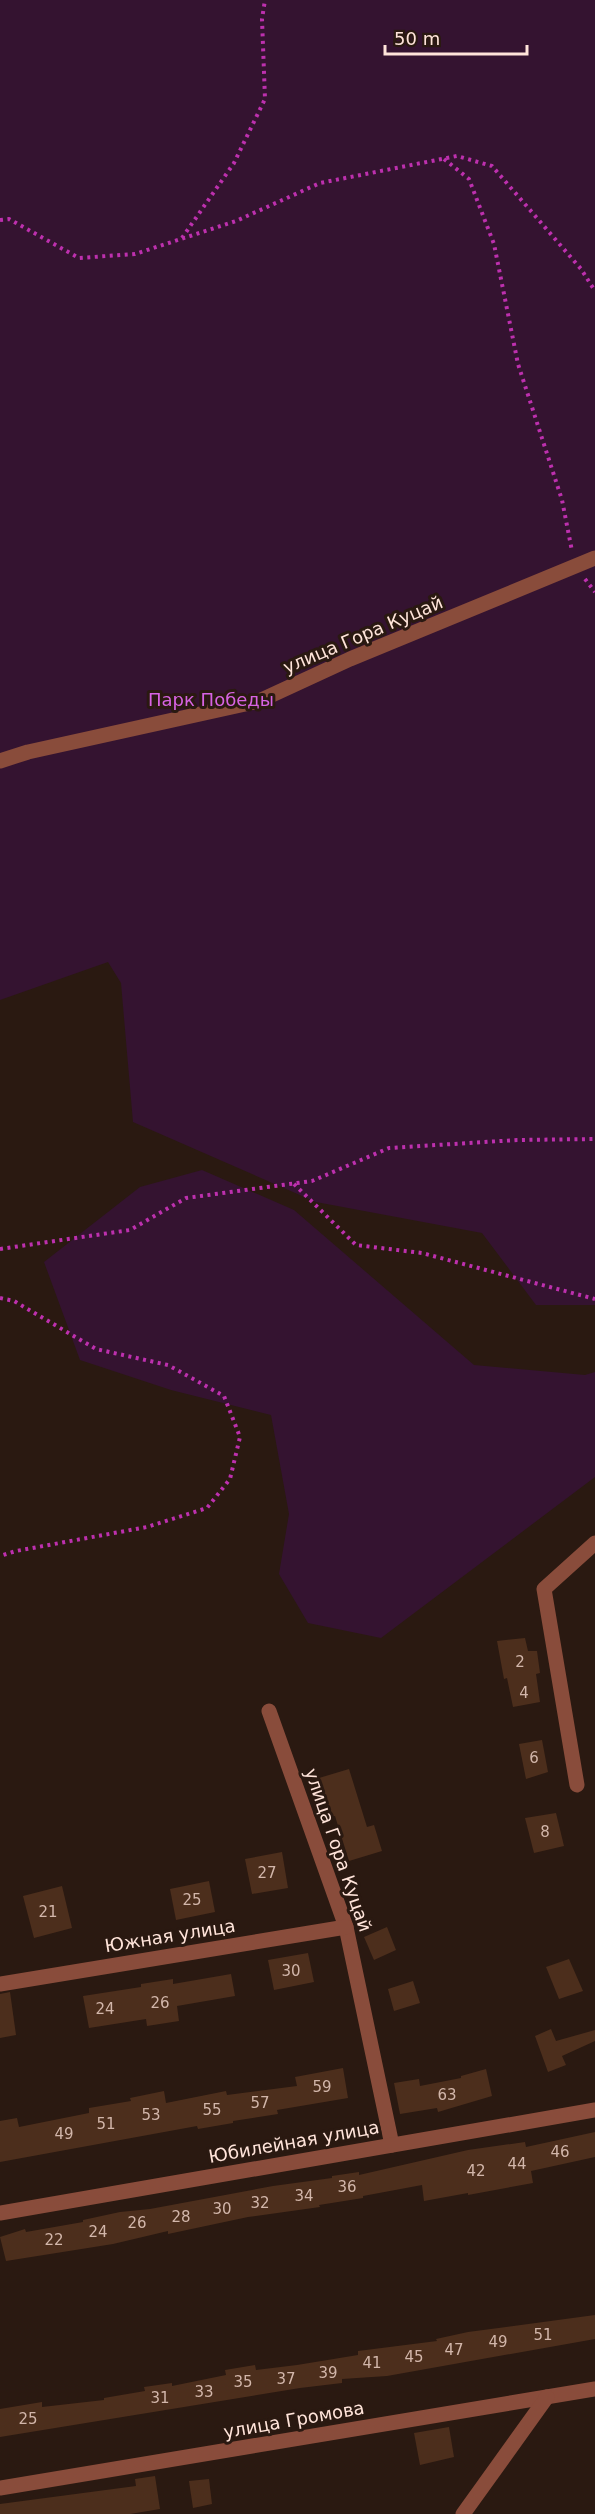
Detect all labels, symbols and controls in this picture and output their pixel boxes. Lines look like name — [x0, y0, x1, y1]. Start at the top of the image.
scale bar — [385, 18, 528, 56]
text: 50 m — [394, 28, 440, 49]
street label: улица Гора Куцай — [280, 591, 446, 678]
park label: Парк Победы — [148, 689, 274, 710]
house number: 2 — [515, 1653, 525, 1671]
house number: 4 — [519, 1684, 529, 1702]
house number: 6 — [529, 1749, 539, 1767]
street label: улица Гора Куцай — [301, 1765, 376, 1934]
house number: 8 — [540, 1823, 550, 1841]
house number: 27 — [257, 1864, 277, 1882]
house number: 25 — [182, 1891, 202, 1909]
house number: 21 — [38, 1903, 58, 1921]
street label: Южная улица — [103, 1915, 237, 1956]
house number: 30 — [281, 1962, 301, 1980]
house number: 26 — [150, 1994, 170, 2012]
house number: 24 — [95, 2000, 115, 2018]
house number: 59 — [312, 2078, 332, 2096]
house number: 63 — [437, 2086, 457, 2104]
house number: 57 — [250, 2094, 270, 2112]
house number: 55 — [202, 2101, 222, 2119]
house number: 53 — [141, 2106, 161, 2124]
house number: 51 — [96, 2115, 116, 2133]
street label: Юбилейная улица — [207, 2116, 381, 2167]
house number: 49 — [54, 2125, 74, 2143]
house number: 46 — [550, 2143, 570, 2161]
house number: 44 — [507, 2155, 527, 2173]
house number: 42 — [466, 2162, 486, 2180]
house number: 36 — [337, 2178, 357, 2196]
house number: 34 — [294, 2187, 314, 2205]
house number: 32 — [250, 2194, 270, 2212]
house number: 30 — [212, 2200, 232, 2218]
house number: 28 — [171, 2208, 191, 2226]
house number: 26 — [127, 2214, 147, 2232]
house number: 24 — [88, 2223, 108, 2241]
house number: 22 — [44, 2231, 64, 2249]
house number: 51 — [533, 2326, 553, 2344]
house number: 49 — [488, 2333, 508, 2351]
house number: 47 — [444, 2341, 464, 2359]
house number: 45 — [404, 2348, 424, 2366]
house number: 41 — [362, 2354, 382, 2372]
house number: 39 — [318, 2364, 338, 2382]
house number: 37 — [276, 2370, 296, 2388]
house number: 35 — [233, 2373, 253, 2391]
house number: 33 — [194, 2383, 214, 2401]
house number: 31 — [150, 2389, 170, 2407]
street label: улица Громова — [222, 2397, 366, 2442]
house number: 25 — [18, 2410, 38, 2428]

